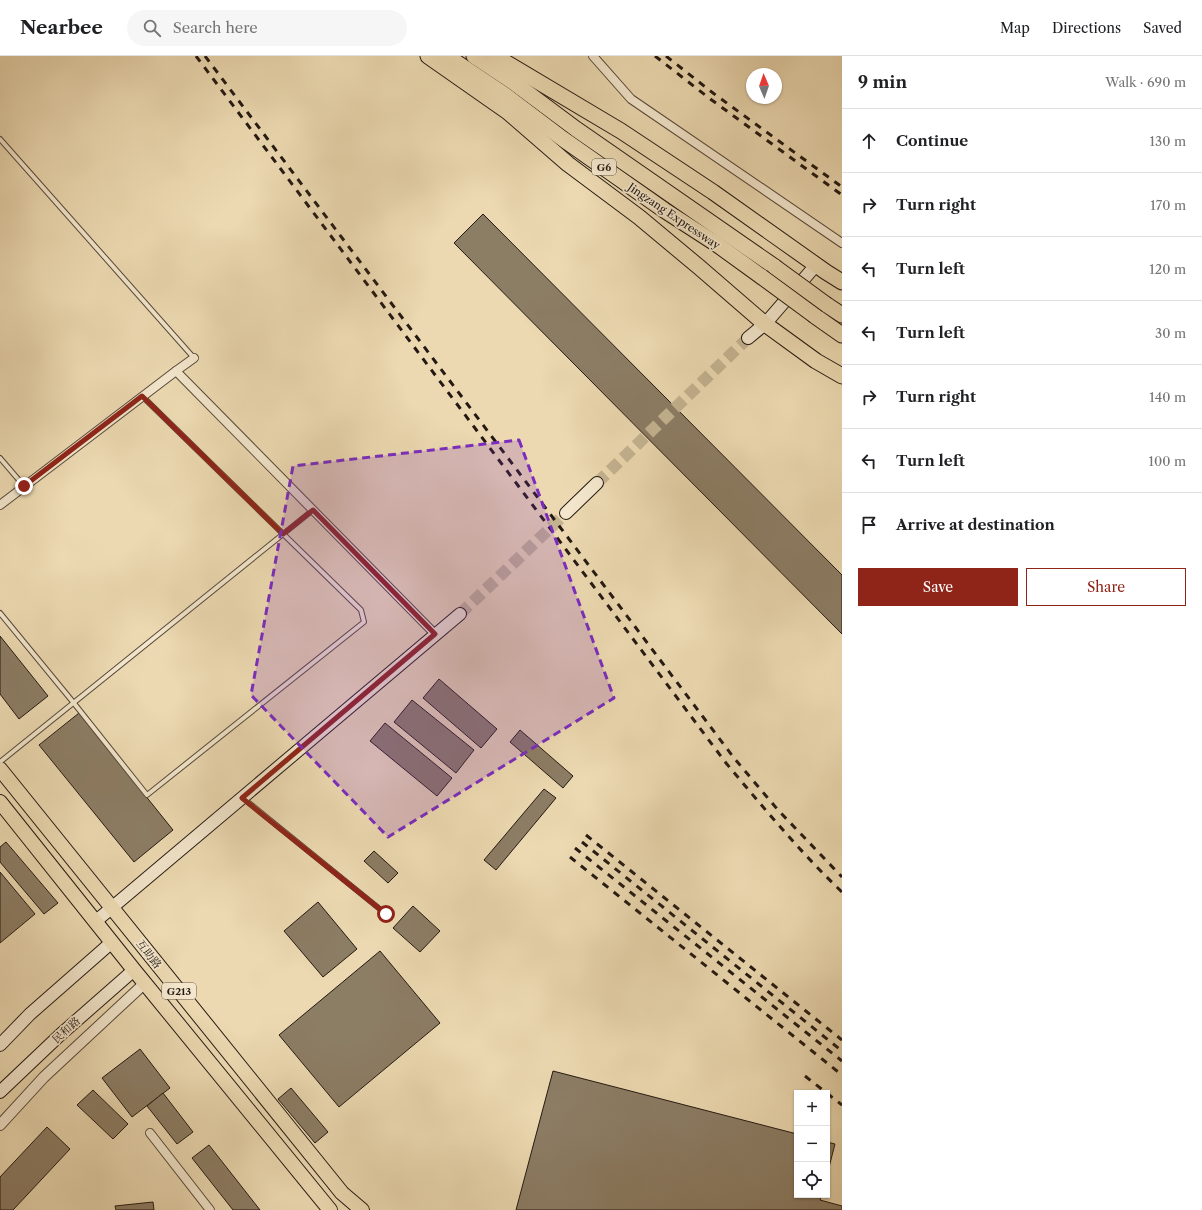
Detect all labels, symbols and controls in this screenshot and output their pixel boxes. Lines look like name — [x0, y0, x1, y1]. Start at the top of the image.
search box — [127, 10, 407, 46]
text: Nearbee — [20, 16, 103, 39]
icon: search — [141, 17, 163, 39]
text: Search here — [173, 18, 258, 37]
text: Map — [1000, 19, 1030, 37]
text: Directions — [1052, 19, 1121, 37]
text: Saved — [1143, 19, 1182, 37]
north arrow — [746, 68, 782, 104]
text: 9 min — [858, 72, 907, 92]
text: Walk · 690 m — [1105, 74, 1186, 90]
icon: ahead — [858, 130, 880, 152]
text: Continue — [896, 131, 968, 150]
text: 130 m — [1150, 133, 1186, 149]
road number: G6 — [592, 159, 616, 175]
street label: Jingzang Expressway — [623, 179, 724, 253]
icon: right — [858, 194, 880, 216]
text: Turn right — [896, 195, 976, 214]
text: 170 m — [1150, 197, 1186, 213]
icon: left — [858, 258, 880, 280]
text: Turn left — [896, 259, 965, 278]
text: 120 m — [1149, 261, 1186, 277]
icon: left — [858, 322, 880, 344]
text: Turn left — [896, 323, 965, 342]
text: 30 m — [1155, 325, 1186, 341]
icon: right — [858, 386, 880, 408]
text: Turn right — [896, 387, 976, 406]
text: 140 m — [1149, 389, 1186, 405]
icon: left — [858, 450, 880, 472]
text: Turn left — [896, 451, 965, 470]
text: 100 m — [1148, 453, 1186, 469]
route end — [15, 477, 33, 495]
icon: arrive — [858, 514, 880, 536]
text: Arrive at destination — [896, 515, 1055, 534]
button: Save — [858, 568, 1018, 606]
button: Share — [1026, 568, 1186, 606]
route start — [377, 905, 395, 923]
street label: 互助路 — [133, 937, 165, 971]
road number: G213 — [162, 983, 196, 999]
street label: 民和路 — [49, 1014, 83, 1046]
map controls — [794, 1090, 830, 1198]
button: + — [794, 1090, 830, 1126]
button: − — [794, 1126, 830, 1162]
button: locate — [794, 1162, 830, 1198]

